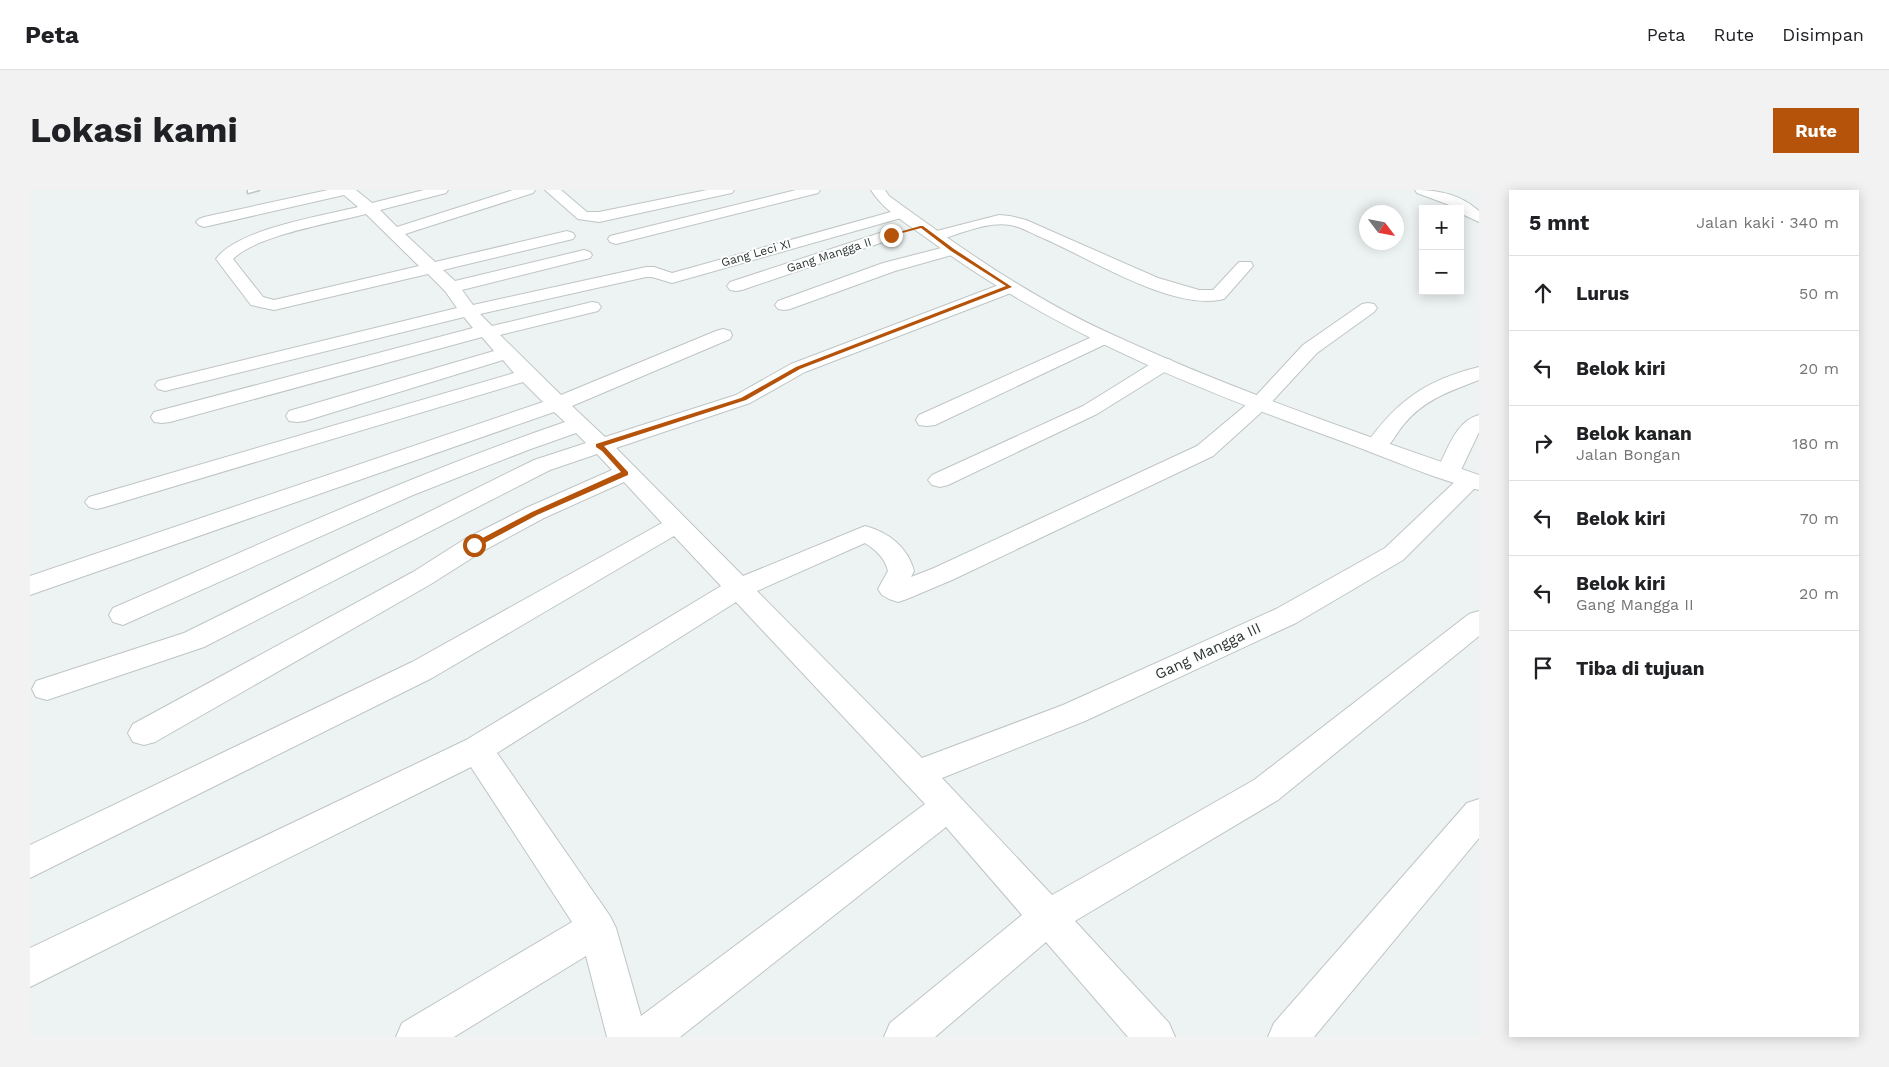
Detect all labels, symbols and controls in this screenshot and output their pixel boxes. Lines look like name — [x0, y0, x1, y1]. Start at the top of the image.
text: Peta — [25, 21, 79, 49]
text: Peta — [1647, 24, 1685, 45]
text: Rute — [1713, 24, 1754, 45]
text: Disimpan — [1782, 24, 1864, 45]
button: Rute — [1773, 108, 1859, 153]
text: Lokasi kami — [30, 109, 238, 151]
north arrow — [1359, 205, 1404, 250]
map controls — [1419, 205, 1464, 295]
button: + — [1419, 205, 1464, 250]
text: 5 mnt — [1529, 210, 1589, 235]
text: Jalan kaki · 340 m — [1696, 213, 1839, 232]
route end — [880, 224, 903, 247]
street label: Gang Mangga II — [785, 235, 873, 275]
street label: Gang Leci XI — [719, 236, 793, 270]
button: − — [1419, 250, 1464, 295]
icon: ahead — [1529, 279, 1557, 307]
text: Lurus — [1576, 282, 1629, 305]
text: 50 m — [1799, 284, 1839, 303]
icon: left — [1529, 354, 1557, 382]
text: Belok kiri — [1576, 357, 1666, 380]
text: 20 m — [1799, 359, 1839, 378]
text: Belok kanan — [1576, 422, 1692, 445]
icon: right — [1529, 429, 1557, 457]
text: 180 m — [1792, 434, 1839, 453]
text: Jalan Bongan — [1576, 445, 1681, 464]
icon: left — [1529, 504, 1557, 532]
text: Belok kiri — [1576, 507, 1666, 530]
text: 70 m — [1800, 509, 1839, 528]
route start — [463, 534, 486, 557]
text: Belok kiri — [1576, 572, 1666, 595]
icon: left — [1529, 579, 1557, 607]
text: 20 m — [1799, 584, 1839, 603]
text: Gang Mangga II — [1576, 595, 1694, 614]
street label: Gang Mangga III — [1152, 619, 1264, 683]
icon: arrive — [1529, 654, 1557, 682]
text: Tiba di tujuan — [1576, 657, 1705, 680]

